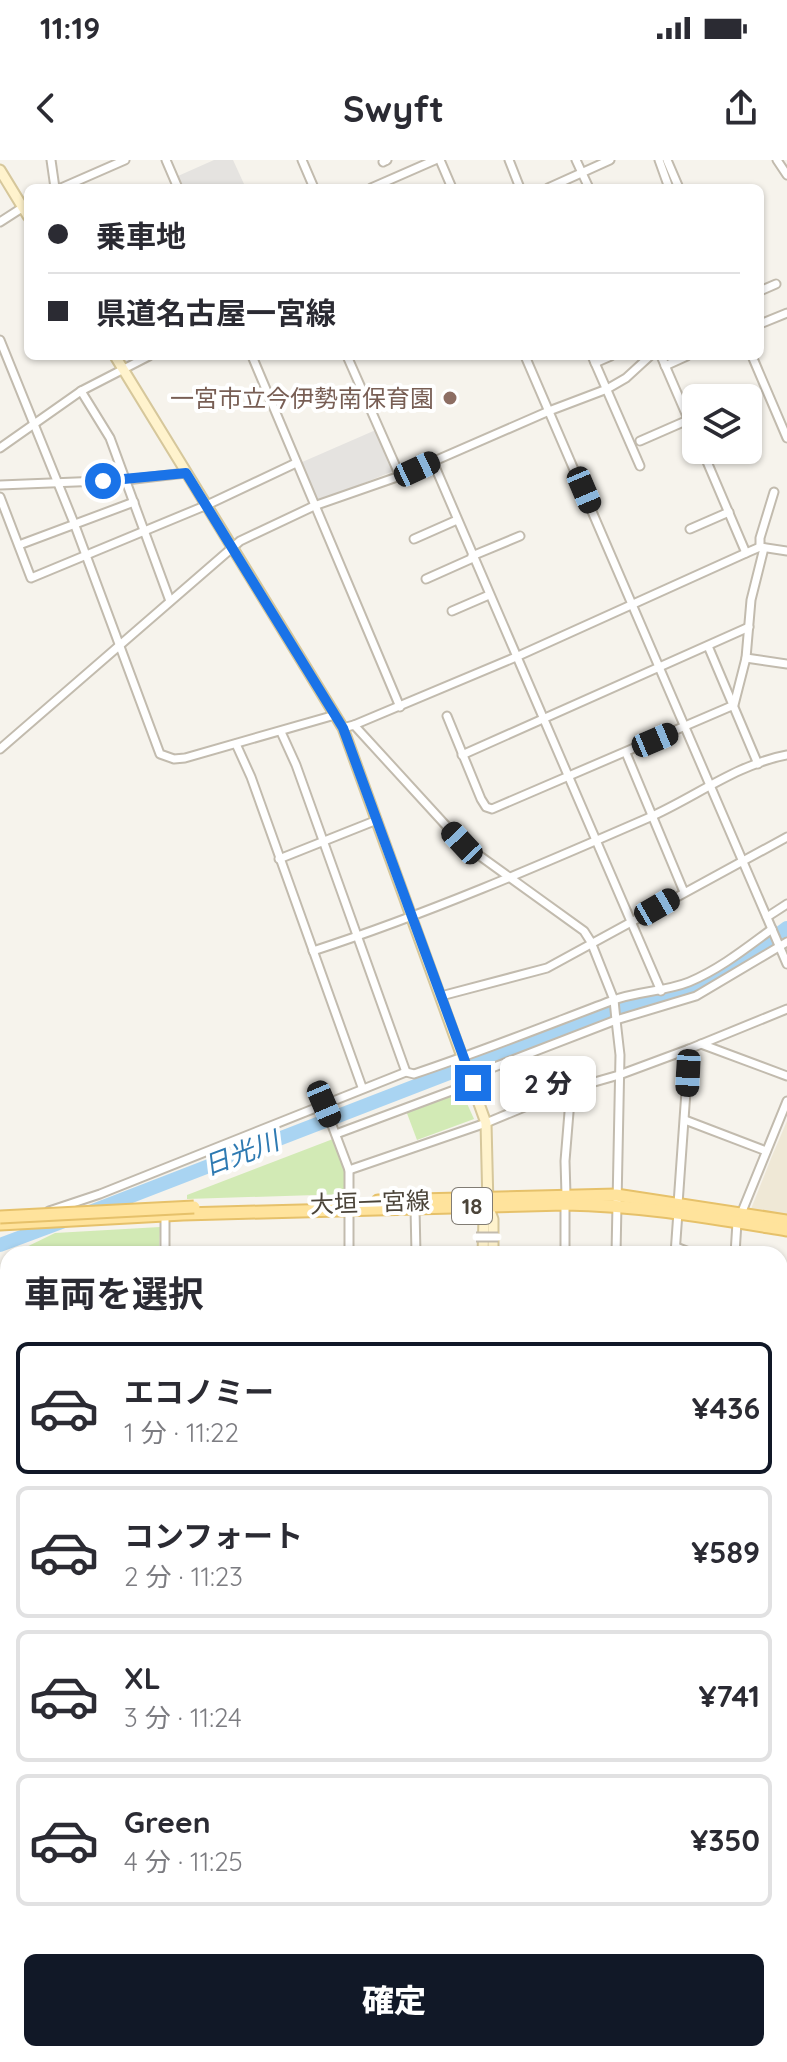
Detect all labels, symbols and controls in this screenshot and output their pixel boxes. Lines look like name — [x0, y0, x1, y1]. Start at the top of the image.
text: 11:19 — [40, 9, 100, 47]
icon: back — [24, 86, 68, 130]
text: Swyft — [343, 86, 444, 131]
icon: share — [719, 86, 763, 130]
text: 乗車地 — [96, 217, 186, 255]
text: 県道名古屋一宮線 — [96, 294, 336, 332]
place label: 一宮市立今伊勢南保育園 — [170, 383, 434, 413]
map controls — [682, 384, 762, 464]
button: layers — [682, 384, 762, 464]
marker: 一宮市立今伊勢南保育園 — [441, 389, 459, 407]
car — [390, 448, 444, 490]
route start — [85, 463, 121, 499]
car — [564, 463, 604, 517]
car — [628, 720, 682, 760]
car — [437, 817, 487, 869]
car — [630, 885, 684, 929]
car — [675, 1048, 701, 1098]
callout: 2 分 — [501, 1055, 597, 1111]
route end — [455, 1065, 491, 1101]
text: 2 分 — [524, 1067, 572, 1100]
car — [304, 1077, 344, 1131]
water label: 日光川 — [199, 1123, 286, 1182]
street label: 大垣一宮線 — [310, 1185, 430, 1219]
road number: 18 — [452, 1188, 492, 1224]
text: 車両を選択 — [24, 1271, 204, 1316]
icon: car — [28, 1372, 100, 1444]
text: エコノミー — [124, 1373, 274, 1411]
text: ¥436 — [692, 1389, 760, 1427]
text: 1 分 · 11:22 — [124, 1416, 239, 1449]
icon: car — [28, 1516, 100, 1588]
text: コンフォート — [124, 1517, 303, 1555]
text: ¥589 — [691, 1533, 760, 1571]
text: 2 分 · 11:23 — [124, 1560, 243, 1593]
text: XL — [124, 1659, 161, 1697]
icon: car — [28, 1660, 100, 1732]
text: ¥741 — [698, 1677, 760, 1715]
text: 3 分 · 11:24 — [124, 1701, 242, 1734]
text: Green — [124, 1803, 211, 1841]
icon: car — [28, 1804, 100, 1876]
text: ¥350 — [690, 1821, 760, 1859]
text: 4 分 · 11:25 — [124, 1845, 243, 1878]
button: 確定 — [24, 1954, 764, 2046]

